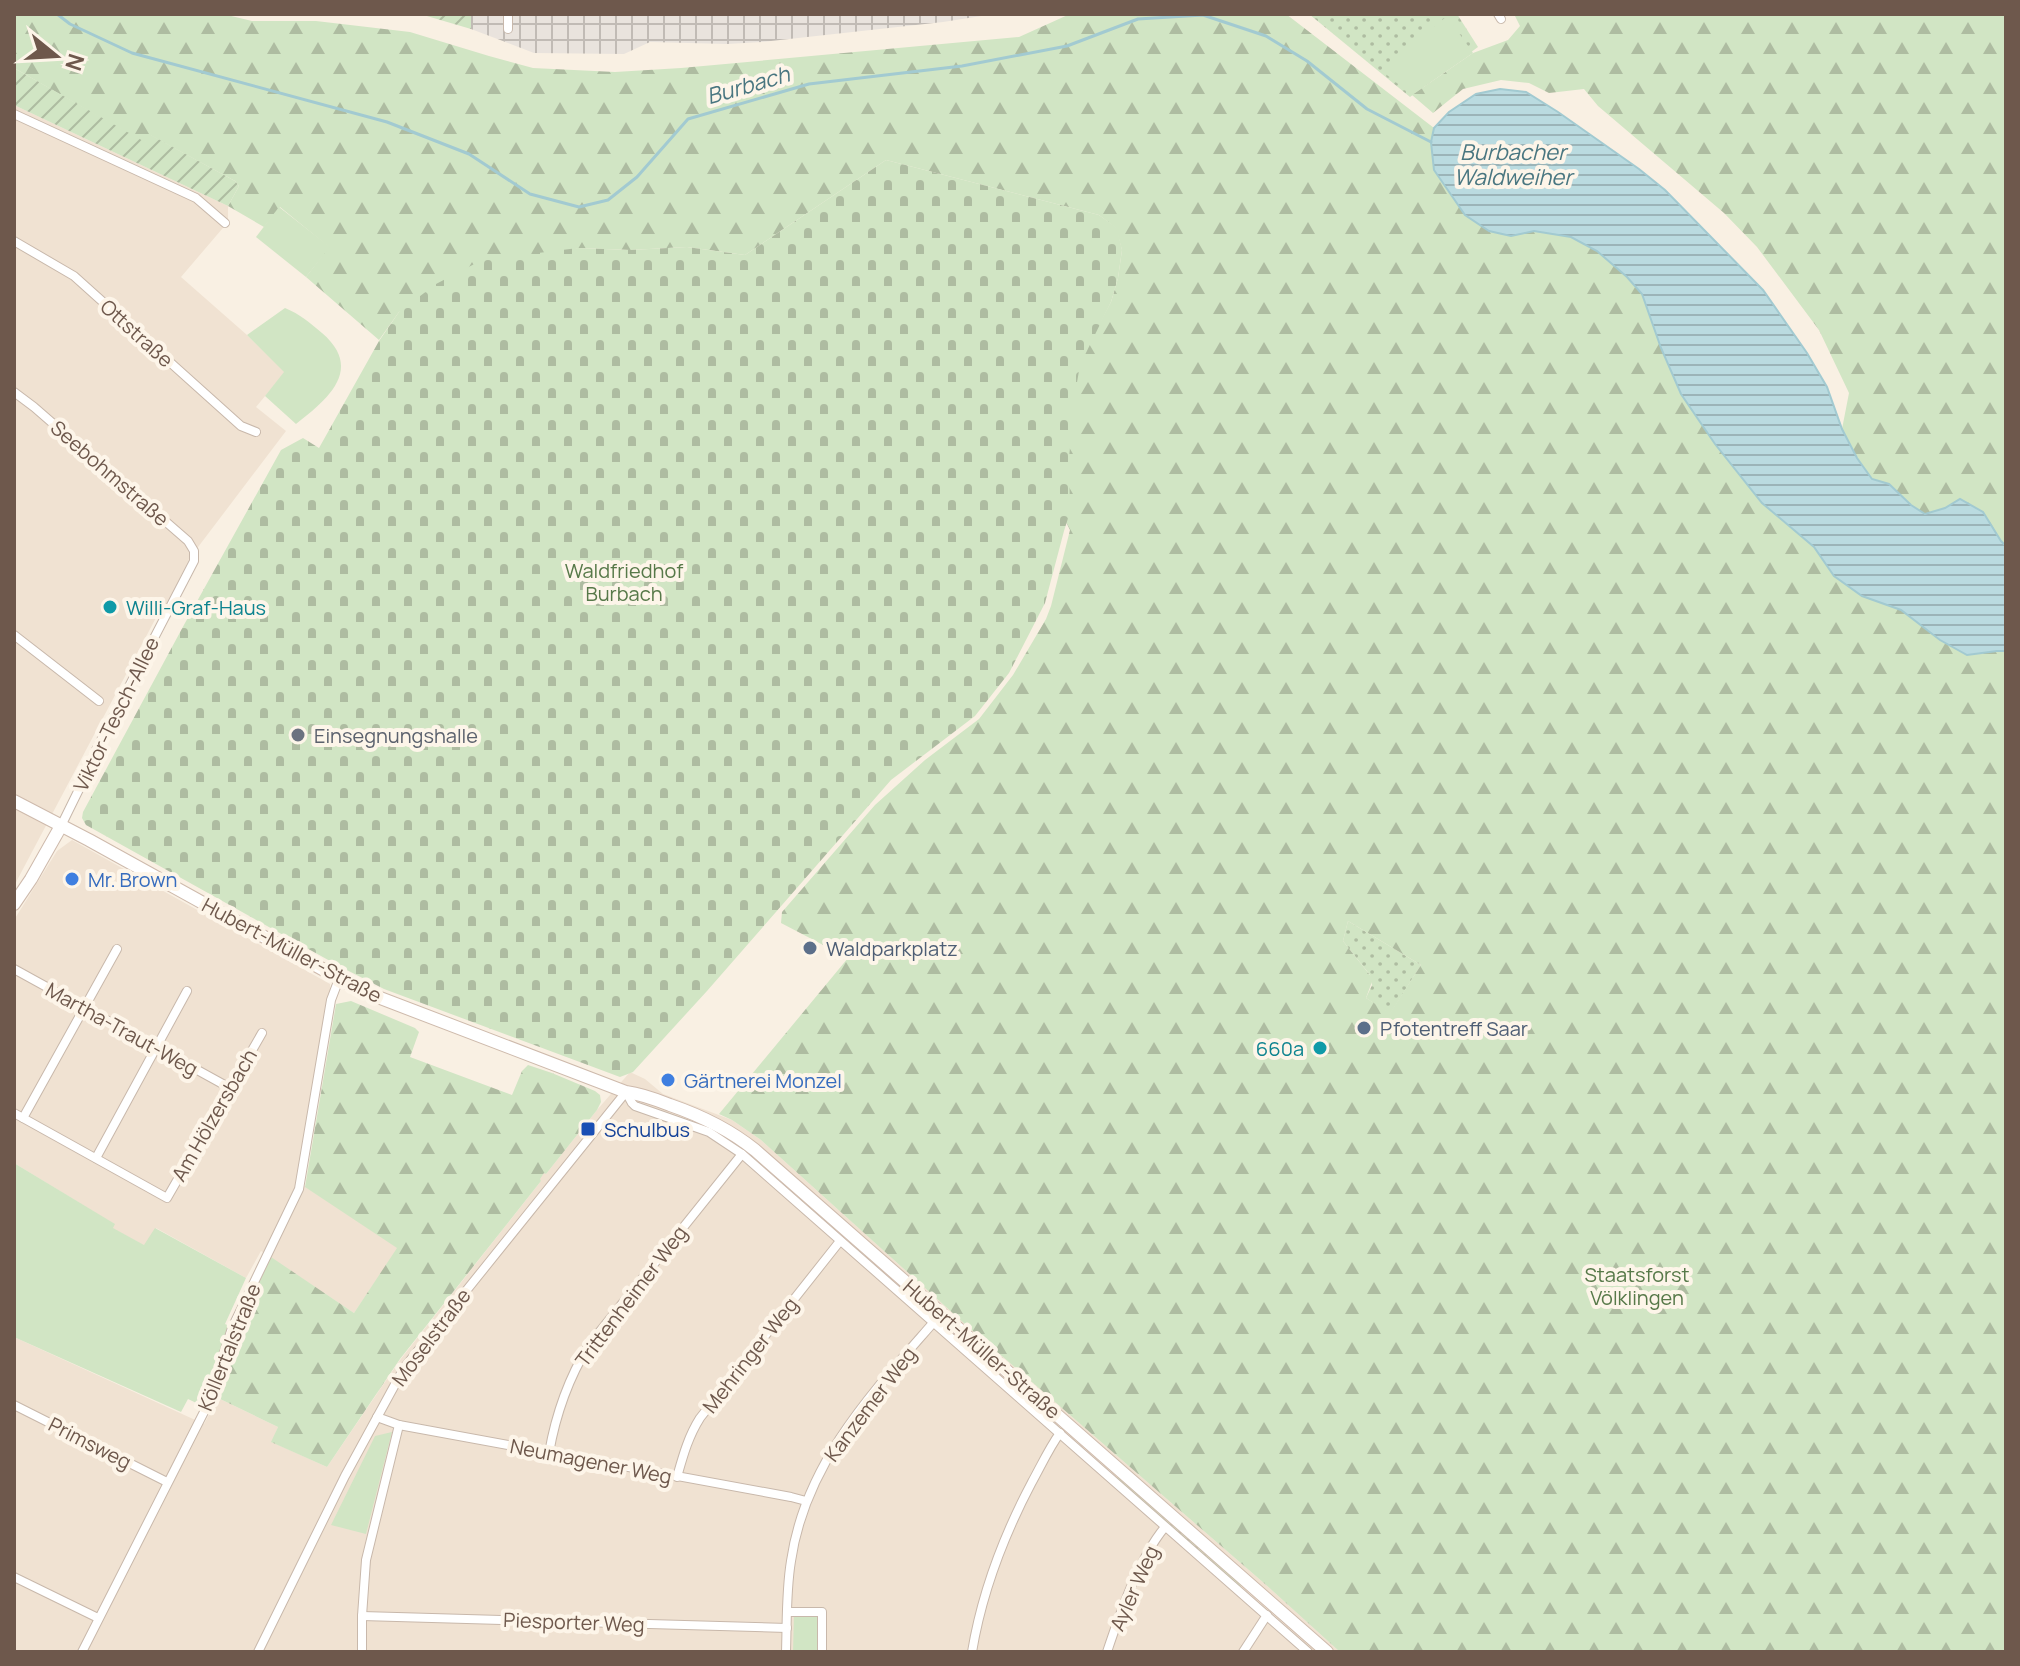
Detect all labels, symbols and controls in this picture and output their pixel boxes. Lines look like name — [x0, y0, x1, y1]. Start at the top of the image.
north arrow — [16, 16, 96, 96]
text: N — [58, 50, 92, 74]
water label: Burbach — [703, 59, 794, 111]
water label: Burbacher Waldweiher — [1454, 137, 1575, 192]
street label: Ottstraße — [95, 293, 179, 373]
street label: Seebohmstraße — [45, 414, 175, 532]
park label: Waldfriedhof Burbach — [565, 557, 683, 607]
place label: Willi-Graf-Haus — [126, 594, 266, 621]
marker: Willi-Graf-Haus — [101, 598, 119, 616]
street label: Viktor-Tesch-Allee — [67, 632, 165, 796]
place label: Einsegnungshalle — [314, 722, 478, 749]
marker: Einsegnungshalle — [289, 726, 307, 744]
place label: Mr. Brown — [88, 866, 177, 893]
marker: Mr. Brown — [63, 870, 81, 888]
street label: Hubert-Müller-Straße — [197, 891, 387, 1009]
place label: Waldparkplatz — [826, 935, 958, 962]
marker: Waldparkplatz — [801, 939, 819, 957]
street label: Martha-Traut-Weg — [41, 976, 203, 1082]
place label: Pfotentreff Saar — [1380, 1015, 1528, 1042]
marker: Pfotentreff Saar — [1355, 1019, 1373, 1037]
place label: 660a — [1256, 1035, 1304, 1062]
marker: 660a — [1311, 1039, 1329, 1057]
street label: Am Hölzersbach — [165, 1044, 263, 1186]
place label: Gärtnerei Monzel — [684, 1067, 842, 1094]
marker: Gärtnerei Monzel — [659, 1071, 677, 1089]
place label: Schulbus — [604, 1116, 690, 1143]
marker: Schulbus — [579, 1120, 597, 1138]
street label: Trittenheimer Weg — [569, 1220, 693, 1372]
park label: Staatsforst Völklingen — [1585, 1261, 1689, 1311]
street label: Hubert-Müller-Straße — [898, 1273, 1066, 1425]
street label: Köllertalstraße — [191, 1279, 267, 1415]
street label: Moselstraße — [385, 1283, 477, 1391]
street label: Mehringer Weg — [696, 1292, 804, 1418]
street label: Kanzemer Weg — [818, 1341, 922, 1467]
street label: Primsweg — [44, 1411, 136, 1475]
street label: Neumagener Weg — [508, 1432, 674, 1490]
street label: Ayler Weg — [1103, 1541, 1165, 1635]
street label: Piesporter Weg — [503, 1606, 645, 1638]

